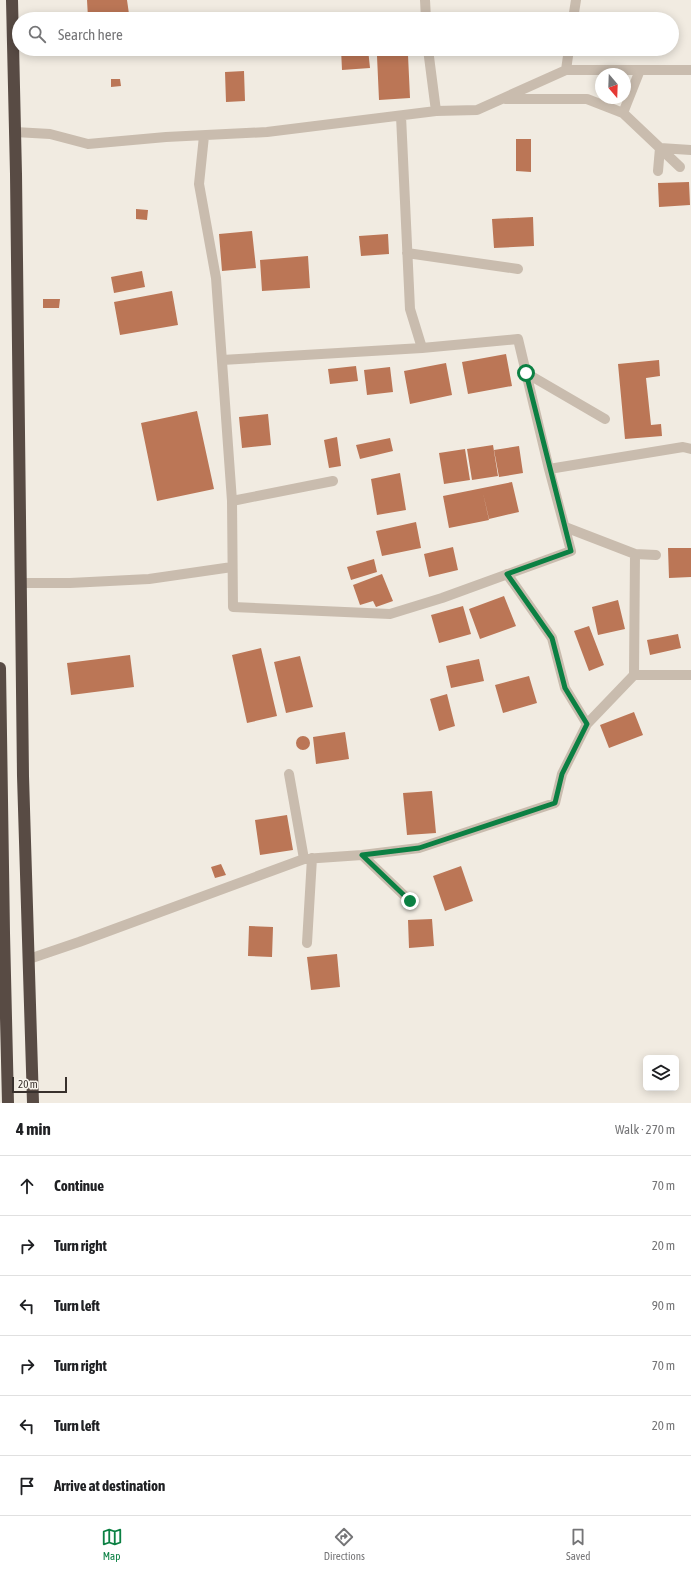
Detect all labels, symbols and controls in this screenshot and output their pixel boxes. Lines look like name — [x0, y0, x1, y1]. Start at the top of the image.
search box — [12, 12, 679, 56]
icon: search — [26, 23, 48, 45]
text: Search here — [58, 26, 123, 43]
north arrow — [595, 68, 631, 104]
route start — [517, 364, 535, 382]
route end — [401, 892, 419, 910]
map controls — [643, 1055, 679, 1091]
button: layers — [643, 1055, 679, 1091]
scale bar — [12, 1075, 67, 1094]
text: 20 m — [18, 1078, 38, 1090]
text: 4 min — [16, 1119, 51, 1139]
text: Walk · 270 m — [615, 1122, 675, 1137]
icon: ahead — [16, 1175, 38, 1197]
text: Continue — [54, 1177, 104, 1194]
text: 70 m — [652, 1178, 675, 1193]
icon: right — [16, 1235, 38, 1257]
text: Turn right — [54, 1237, 107, 1254]
text: 20 m — [652, 1238, 675, 1253]
icon: left — [16, 1295, 38, 1317]
text: Turn left — [54, 1297, 100, 1314]
text: 90 m — [652, 1298, 675, 1313]
icon: right — [16, 1355, 38, 1377]
text: Turn right — [54, 1357, 107, 1374]
text: 70 m — [652, 1358, 675, 1373]
icon: left — [16, 1415, 38, 1437]
text: Turn left — [54, 1417, 100, 1434]
text: 20 m — [652, 1418, 675, 1433]
icon: arrive — [16, 1475, 38, 1497]
text: Arrive at destination — [54, 1477, 165, 1494]
tab: Map — [101, 1526, 123, 1562]
tab: Directions — [324, 1526, 365, 1562]
tab: Saved — [566, 1526, 590, 1562]

